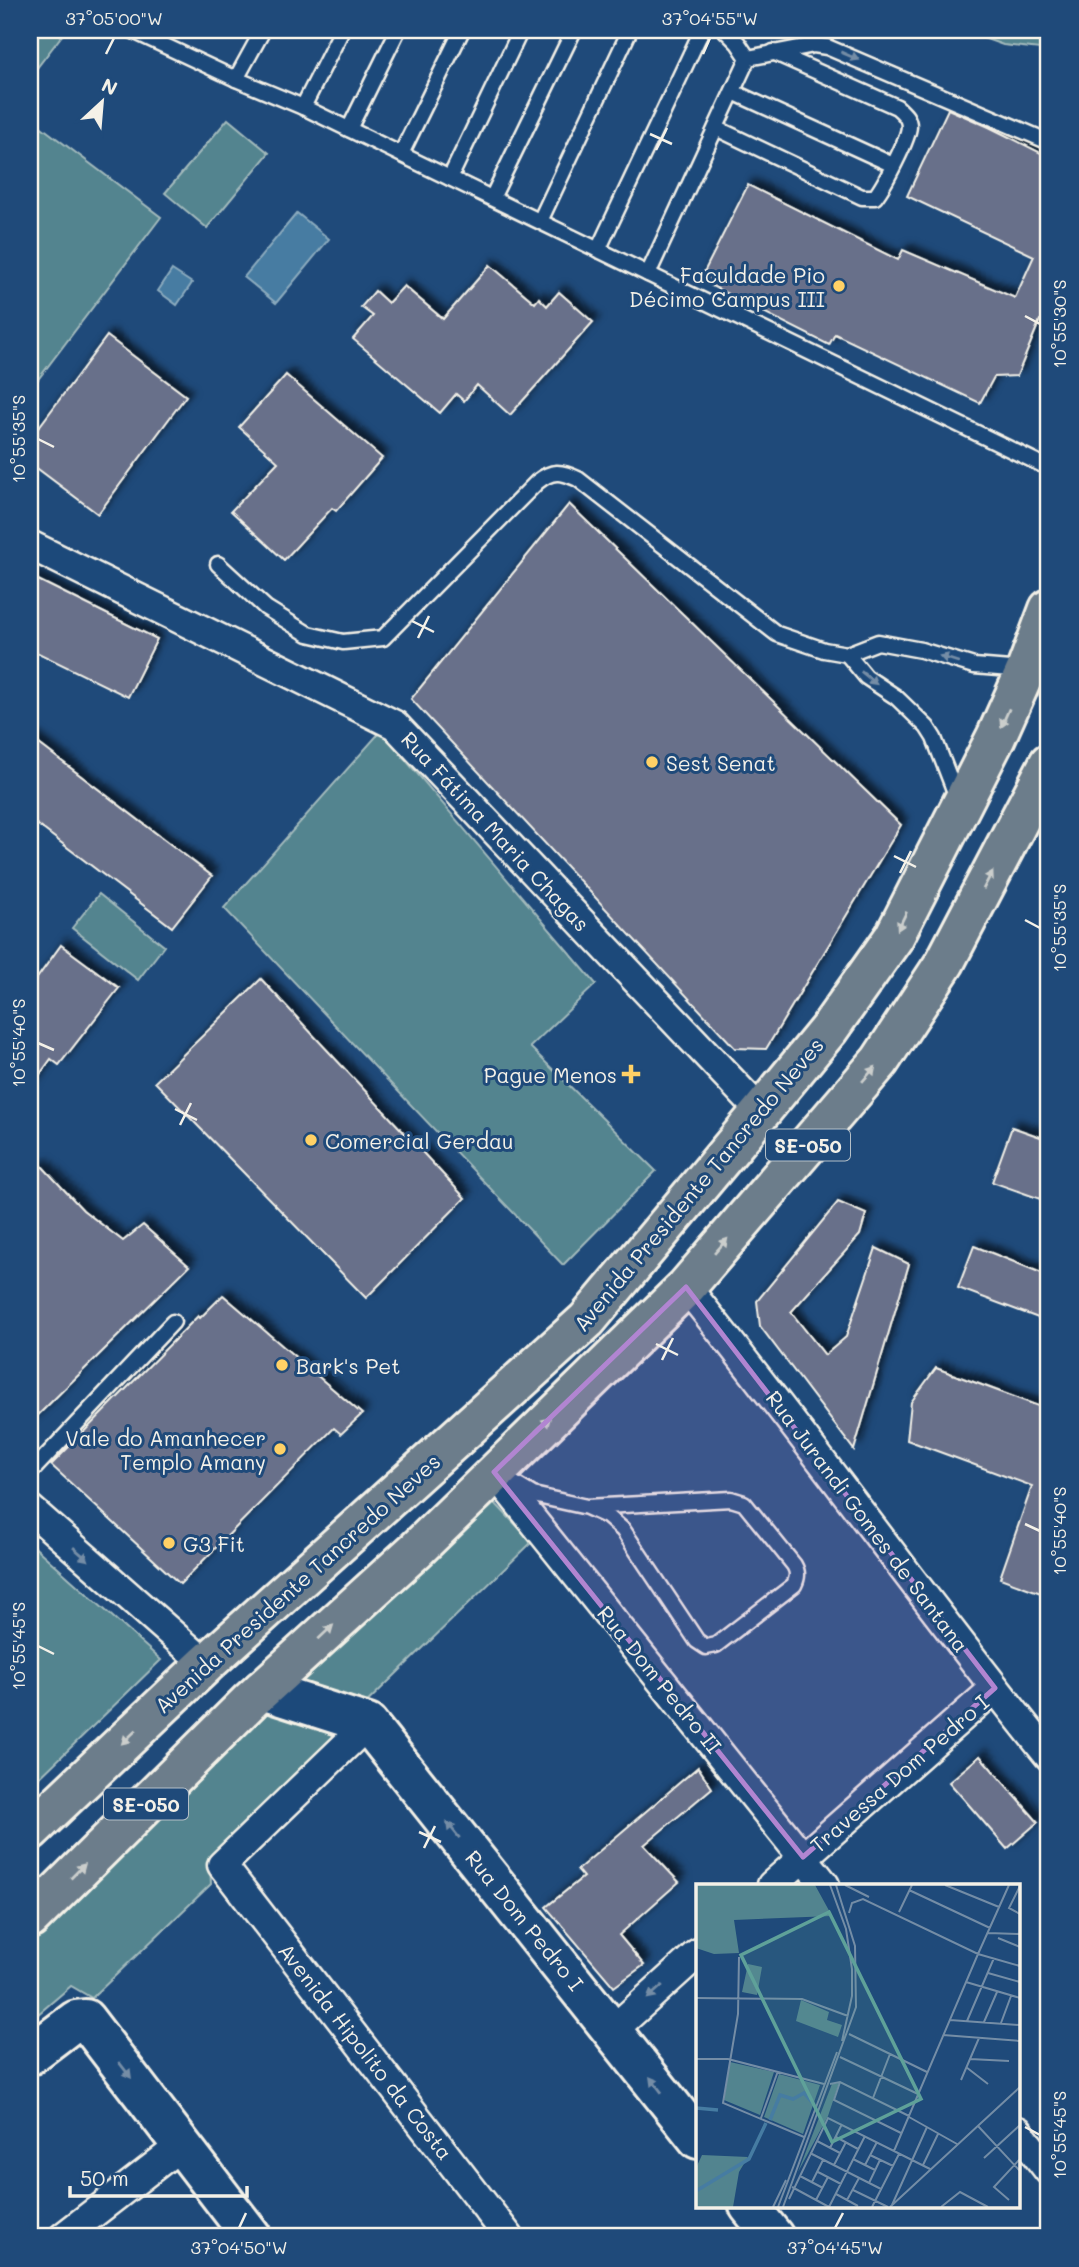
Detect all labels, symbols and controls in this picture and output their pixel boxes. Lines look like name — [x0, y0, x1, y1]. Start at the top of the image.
text: 37°05'00"W — [65, 6, 163, 30]
text: 37°04'55"W — [662, 6, 758, 30]
one-way arrow — [840, 50, 860, 62]
north arrow — [66, 66, 136, 136]
text: N — [98, 72, 122, 101]
place label: Faculdade Pio Décimo Campus III — [629, 261, 825, 312]
marker: Faculdade Pio Décimo Campus III — [831, 278, 847, 294]
text: 10°55'30"S — [1047, 279, 1071, 369]
text: 10°55'35"S — [6, 395, 30, 483]
one-way arrow — [938, 654, 959, 664]
one-way arrow — [860, 670, 878, 685]
one-way arrow — [999, 708, 1011, 728]
street label: Rua Fátima Maria Chagas — [396, 725, 596, 937]
place label: Sest Senat — [666, 749, 776, 776]
marker: Sest Senat — [644, 754, 660, 770]
one-way arrow — [982, 870, 994, 890]
text: 10°55'35"S — [1047, 884, 1071, 972]
one-way arrow — [897, 911, 908, 931]
text: 10°55'40"S — [6, 998, 30, 1088]
street label: Avenida Presidente Tancredo Neves — [567, 1032, 829, 1336]
place label: Pague Menos — [484, 1061, 617, 1088]
one-way arrow — [861, 1065, 876, 1082]
marker: Pague Menos — [623, 1066, 639, 1082]
place label: Comercial Gerdau — [325, 1127, 514, 1154]
road number: SE-050 — [766, 1130, 850, 1161]
marker: Comercial Gerdau — [303, 1132, 319, 1148]
one-way arrow — [713, 1238, 728, 1255]
place label: Bark's Pet — [296, 1352, 400, 1379]
marker: Bark's Pet — [274, 1357, 290, 1373]
street label: Rua Jurandi Gomes de Santana — [761, 1385, 975, 1657]
one-way arrow — [535, 1416, 552, 1433]
place label: Vale do Amanhecer Templo Amany — [65, 1424, 266, 1475]
marker: Vale do Amanhecer Templo Amany — [272, 1441, 288, 1457]
street label: Avenida Presidente Tancredo Neves — [149, 1447, 445, 1719]
text: 10°55'40"S — [1047, 1486, 1071, 1576]
place label: G3 Fit — [183, 1530, 245, 1557]
marker: G3 Fit — [161, 1535, 177, 1551]
one-way arrow — [72, 1546, 90, 1562]
street label: Rua Dom Pedro II — [592, 1600, 728, 1758]
text: 10°55'45"S — [6, 1602, 30, 1690]
one-way arrow — [317, 1624, 335, 1640]
street label: Travessa Dom Pedro I — [804, 1688, 994, 1858]
one-way arrow — [121, 1728, 138, 1744]
road number: SE-050 — [104, 1788, 188, 1820]
one-way arrow — [446, 1822, 461, 1840]
street label: Rua Dom Pedro I — [460, 1844, 590, 1996]
one-way arrow — [70, 1862, 87, 1879]
inset map — [696, 1884, 1020, 2208]
street label: Avenida Hipolito da Costa — [273, 1937, 459, 2165]
one-way arrow — [647, 1983, 664, 1999]
one-way arrow — [117, 2061, 132, 2079]
one-way arrow — [649, 2076, 663, 2094]
text: 10°55'45"S — [1047, 2091, 1071, 2179]
scale bar — [70, 2155, 247, 2199]
text: 50 m — [80, 2164, 129, 2191]
text: 37°04'50"W — [191, 2235, 287, 2259]
text: 37°04'45"W — [787, 2235, 883, 2259]

